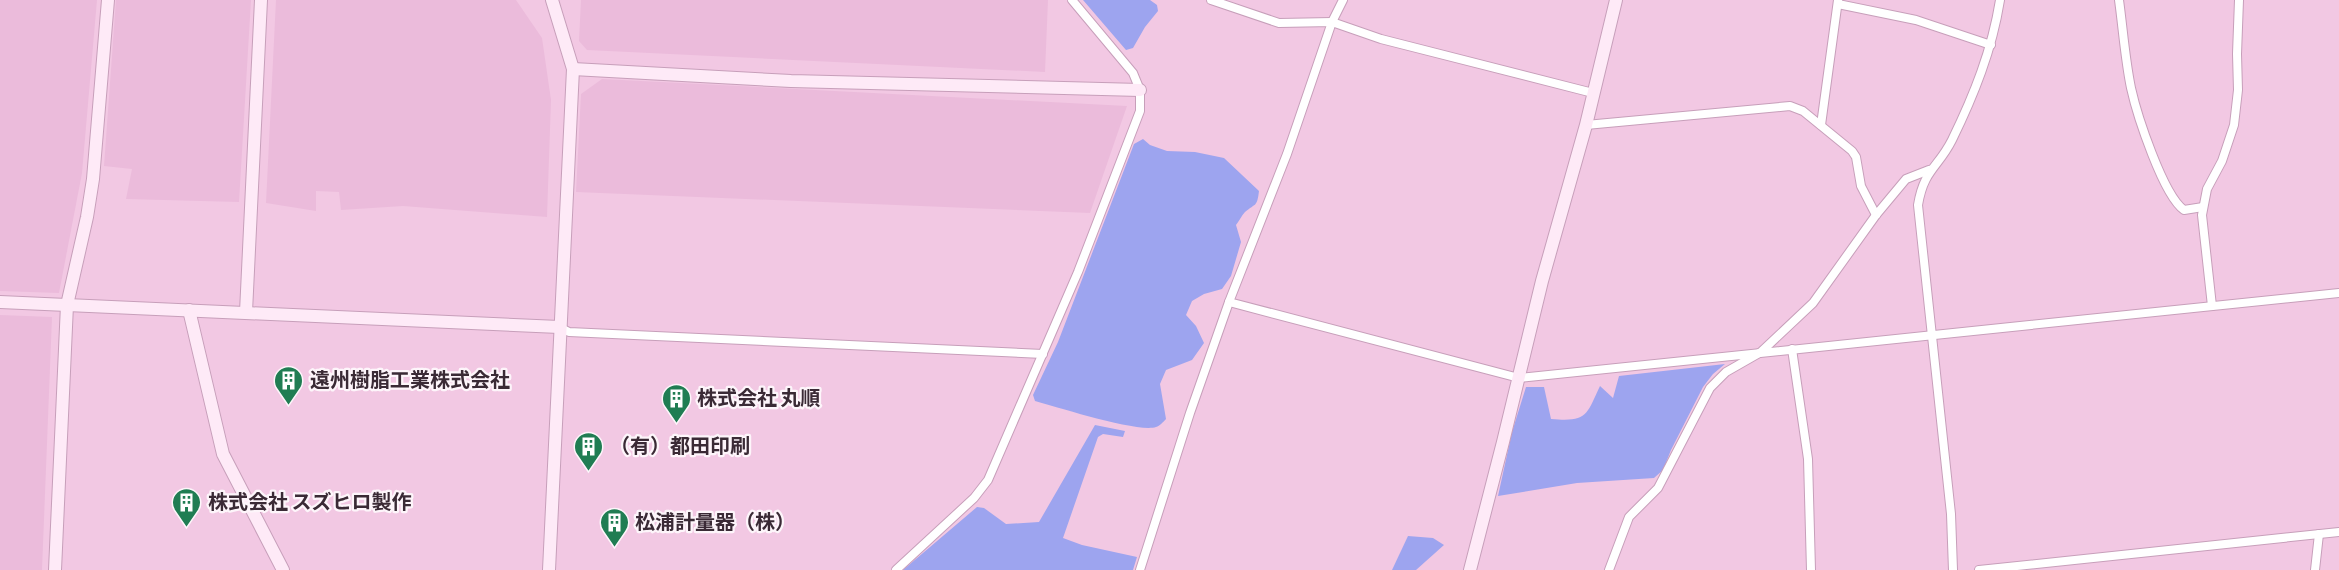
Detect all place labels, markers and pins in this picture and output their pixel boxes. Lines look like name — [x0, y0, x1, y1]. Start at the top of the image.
building icon: 遠州樹脂工業株式会社 — [273, 364, 305, 406]
place label: 遠州樹脂工業株式会社 — [310, 368, 510, 392]
building icon: 株式会社 丸順 — [660, 382, 692, 424]
place label: 株式会社 丸順 — [697, 386, 821, 410]
building icon: （有）都田印刷 — [573, 430, 605, 472]
place label: （有）都田印刷 — [610, 434, 750, 458]
building icon: 株式会社 スズヒロ製作 — [171, 486, 203, 528]
place label: 株式会社 スズヒロ製作 — [208, 490, 412, 514]
building icon: 松浦計量器（株） — [598, 506, 630, 548]
place label: 松浦計量器（株） — [635, 510, 795, 534]

